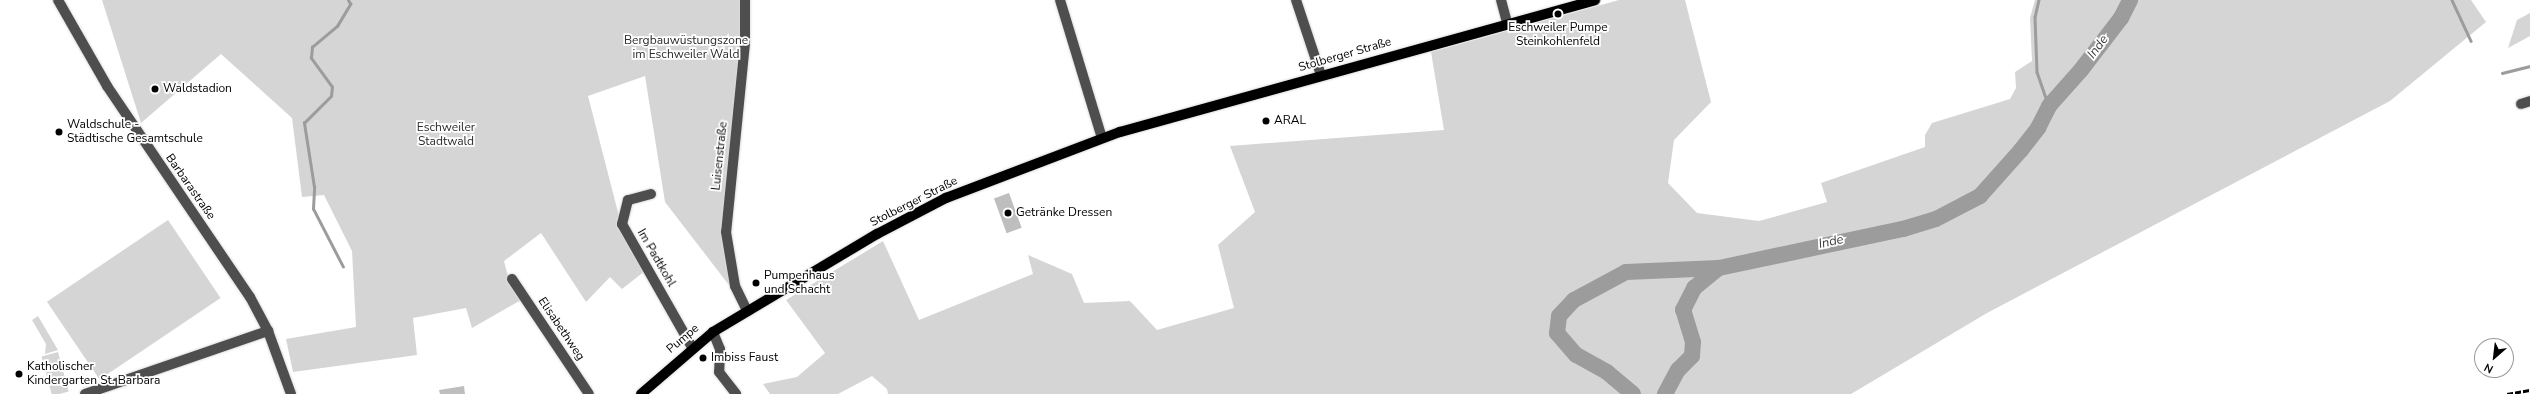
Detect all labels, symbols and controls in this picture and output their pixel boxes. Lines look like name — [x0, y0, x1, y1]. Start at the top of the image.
marker: Eschweiler Pumpe Steinkohlenfeld — [1553, 9, 1563, 19]
place label: Eschweiler Pumpe Steinkohlenfeld — [1508, 21, 1608, 49]
water label: Inde — [2084, 32, 2112, 62]
park label: Bergbauwüstungszone im Eschweiler Wald — [624, 34, 748, 62]
street label: Stolberger Straße — [1297, 35, 1393, 75]
place label: Waldstadion — [163, 82, 232, 96]
marker: Waldstadion — [150, 84, 160, 94]
place label: ARAL — [1274, 114, 1306, 128]
marker: ARAL — [1261, 116, 1271, 126]
place label: Waldschule - Städtische Gesamtschule — [67, 118, 203, 146]
park label: Eschweiler Stadtwald — [417, 121, 475, 149]
street label: Luisenstraße — [709, 121, 731, 191]
marker: Waldschule - Städtische Gesamtschule — [54, 127, 64, 137]
street label: Barbarastraße — [162, 151, 218, 223]
street label: Stolberger Straße — [868, 174, 960, 230]
place label: Getränke Dressen — [1016, 206, 1112, 220]
marker: Getränke Dressen — [1003, 208, 1013, 218]
street label: Im Padtkohl — [634, 227, 678, 289]
water label: Inde — [1817, 232, 1845, 252]
place label: Pumpenhaus und Schacht — [764, 269, 834, 297]
marker: Pumpenhaus und Schacht — [751, 278, 761, 288]
street label: Elisabethweg — [535, 295, 587, 363]
street label: Pumpe — [664, 321, 702, 357]
north arrow — [2474, 338, 2514, 378]
place label: Imbiss Faust — [711, 351, 778, 365]
marker: Imbiss Faust — [698, 353, 708, 363]
place label: Katholischer Kindergarten St. Barbara — [27, 360, 160, 388]
text: N — [2481, 360, 2496, 377]
marker: Katholischer Kindergarten St. Barbara — [14, 369, 24, 379]

